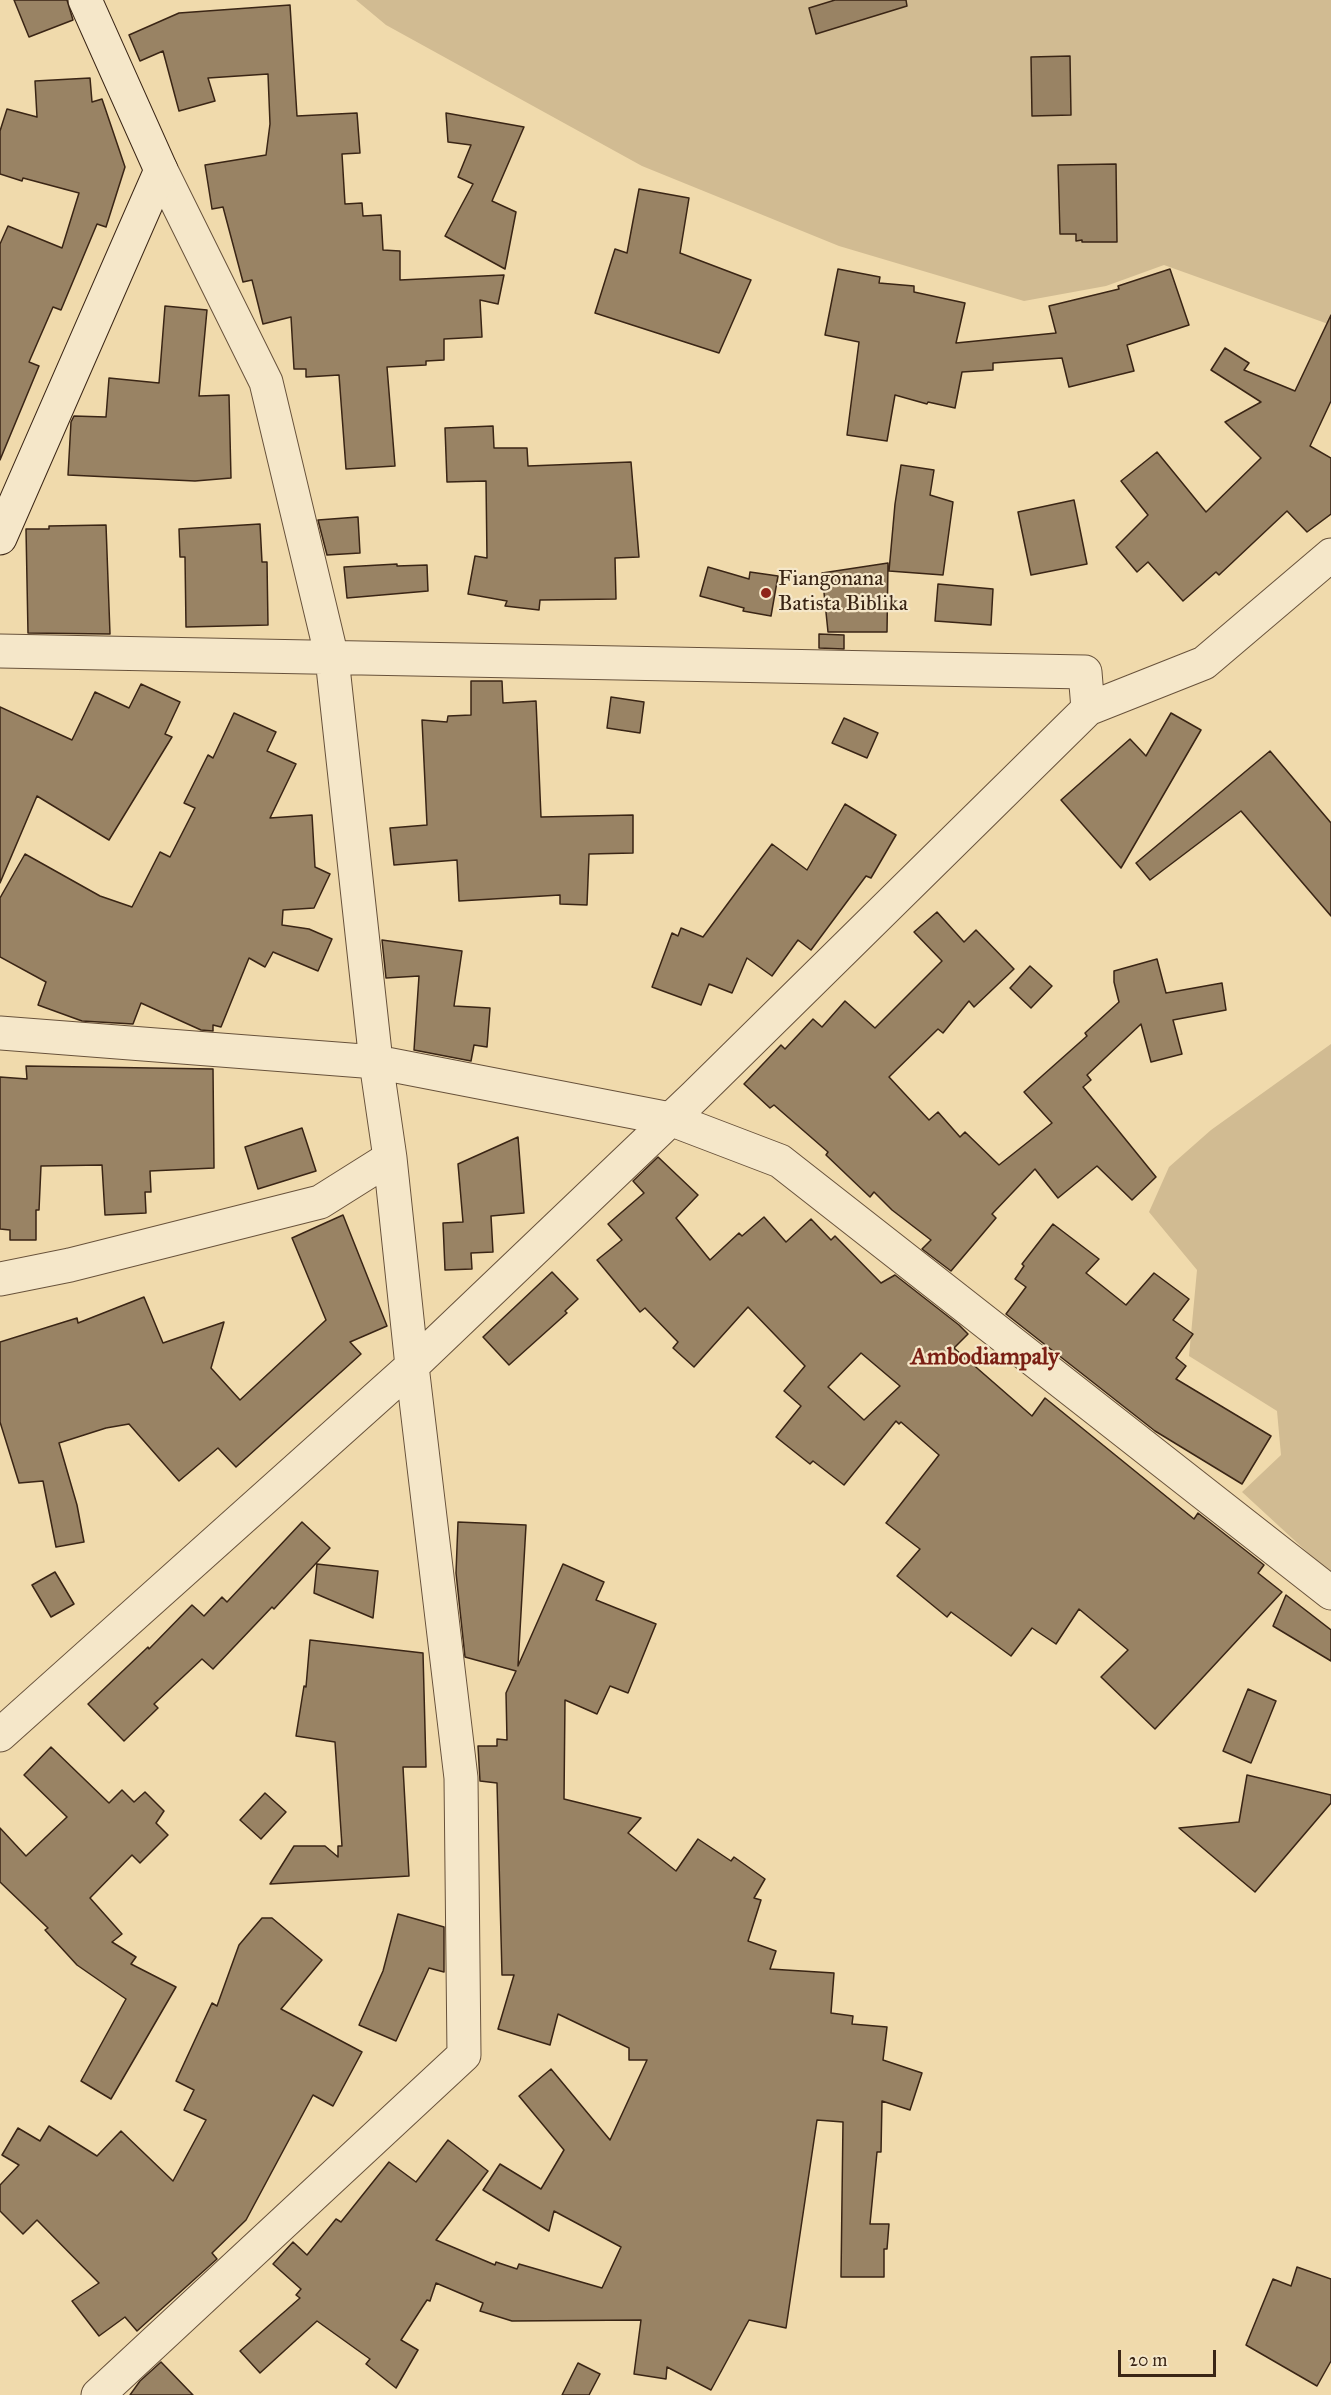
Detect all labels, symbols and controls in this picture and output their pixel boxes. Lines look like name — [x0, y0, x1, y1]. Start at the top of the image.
place label: Fiangonana Batista Biblika — [778, 567, 908, 618]
marker: Fiangonana Batista Biblika — [759, 586, 773, 600]
district label: Ambodiampaly — [911, 1344, 1059, 1372]
scale bar — [1121, 2338, 1218, 2376]
text: 20 m — [1129, 2349, 1167, 2371]

